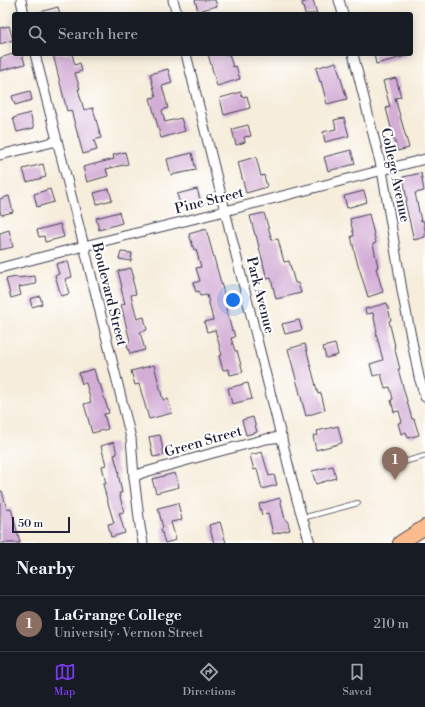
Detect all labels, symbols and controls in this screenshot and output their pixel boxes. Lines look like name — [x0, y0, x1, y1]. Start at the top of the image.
search box — [12, 12, 413, 56]
icon: search — [26, 23, 48, 45]
text: Search here — [58, 25, 138, 44]
street label: College Avenue — [376, 126, 414, 224]
street label: Pine Street — [173, 184, 246, 218]
street label: Boulevard Street — [87, 240, 131, 348]
street label: Park Avenue — [242, 255, 278, 335]
your location — [223, 290, 243, 310]
street label: Green Street — [163, 422, 244, 462]
pin: 1 — [382, 447, 408, 480]
scale bar — [12, 515, 70, 534]
text: 50 m — [18, 517, 43, 531]
text: Nearby — [16, 558, 75, 580]
text: LaGrange College — [54, 606, 182, 625]
text: 1 — [26, 616, 32, 632]
text: 210 m — [374, 616, 409, 632]
text: University · Vernon Street — [54, 625, 203, 641]
tab: Map — [54, 661, 76, 699]
tab: Directions — [183, 661, 236, 699]
tab: Saved — [343, 661, 371, 699]

